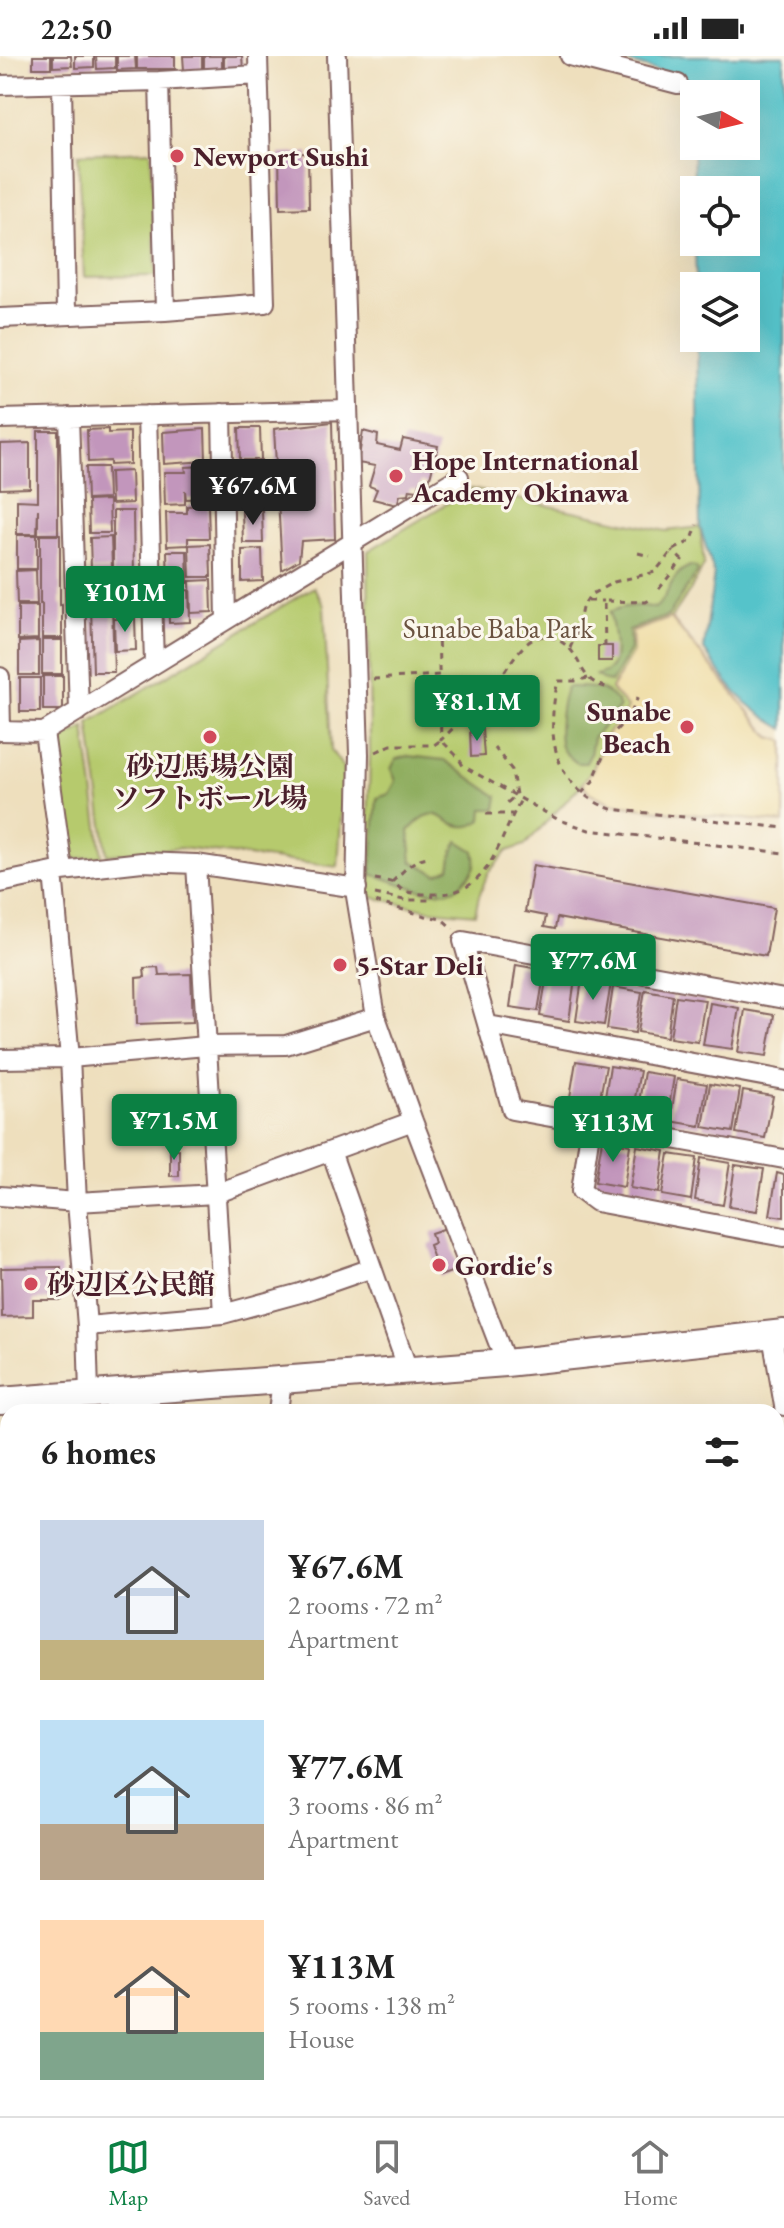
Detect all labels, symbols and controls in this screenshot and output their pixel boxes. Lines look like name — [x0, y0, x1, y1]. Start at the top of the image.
text: 22:50 — [40, 9, 112, 48]
north arrow — [680, 80, 760, 160]
map controls — [680, 80, 760, 352]
place label: Newport Sushi — [193, 138, 369, 174]
marker: Newport Sushi — [168, 147, 186, 165]
button: locate — [680, 176, 760, 256]
button: layers — [680, 272, 760, 352]
place label: Hope International Academy Okinawa — [411, 442, 639, 510]
pin: ¥67.6M — [188, 459, 318, 527]
marker: Hope International Academy Okinawa — [387, 467, 405, 485]
text: ¥67.6M — [209, 468, 297, 502]
pin: ¥101M — [69, 566, 181, 634]
text: ¥101M — [84, 575, 166, 609]
park label: Sunabe Baba Park — [403, 610, 594, 646]
pin: ¥81.1M — [412, 675, 542, 743]
text: ¥81.1M — [433, 684, 521, 718]
place label: Sunabe Beach — [587, 693, 671, 761]
marker: Sunabe Beach — [678, 718, 696, 736]
marker: 砂辺馬場公園 ソフトボール場 — [201, 728, 219, 746]
place label: 砂辺馬場公園 ソフトボール場 — [112, 748, 308, 816]
pin: ¥77.6M — [528, 934, 658, 1002]
text: ¥77.6M — [549, 943, 637, 977]
place label: 5-Star Deli — [356, 947, 484, 983]
marker: 5-Star Deli — [331, 956, 349, 974]
pin: ¥71.5M — [109, 1094, 239, 1162]
pin: ¥113M — [557, 1096, 669, 1164]
text: ¥71.5M — [130, 1103, 218, 1137]
text: ¥113M — [572, 1105, 654, 1139]
place label: Gordie's — [455, 1247, 553, 1283]
marker: Gordie's — [430, 1256, 448, 1274]
place label: 砂辺区公民館 — [47, 1266, 215, 1302]
marker: 砂辺区公民館 — [22, 1275, 40, 1293]
text: 6 homes — [40, 1430, 156, 1474]
icon: filters — [700, 1430, 744, 1474]
text: ¥67.6M — [288, 1544, 404, 1588]
icon: home — [104, 1552, 200, 1648]
text: 2 rooms · 72 m² — [288, 1588, 443, 1622]
text: Apartment — [288, 1622, 398, 1656]
text: ¥77.6M — [288, 1744, 404, 1788]
icon: home — [104, 1752, 200, 1848]
text: 3 rooms · 86 m² — [288, 1788, 443, 1822]
text: Apartment — [288, 1822, 398, 1856]
text: ¥113M — [288, 1944, 395, 1988]
icon: home — [104, 1952, 200, 2048]
text: 5 rooms · 138 m² — [288, 1988, 455, 2022]
text: House — [288, 2022, 354, 2056]
tab: Map — [106, 2135, 150, 2212]
tab: Saved — [363, 2135, 410, 2212]
tab: Home — [623, 2135, 678, 2212]

